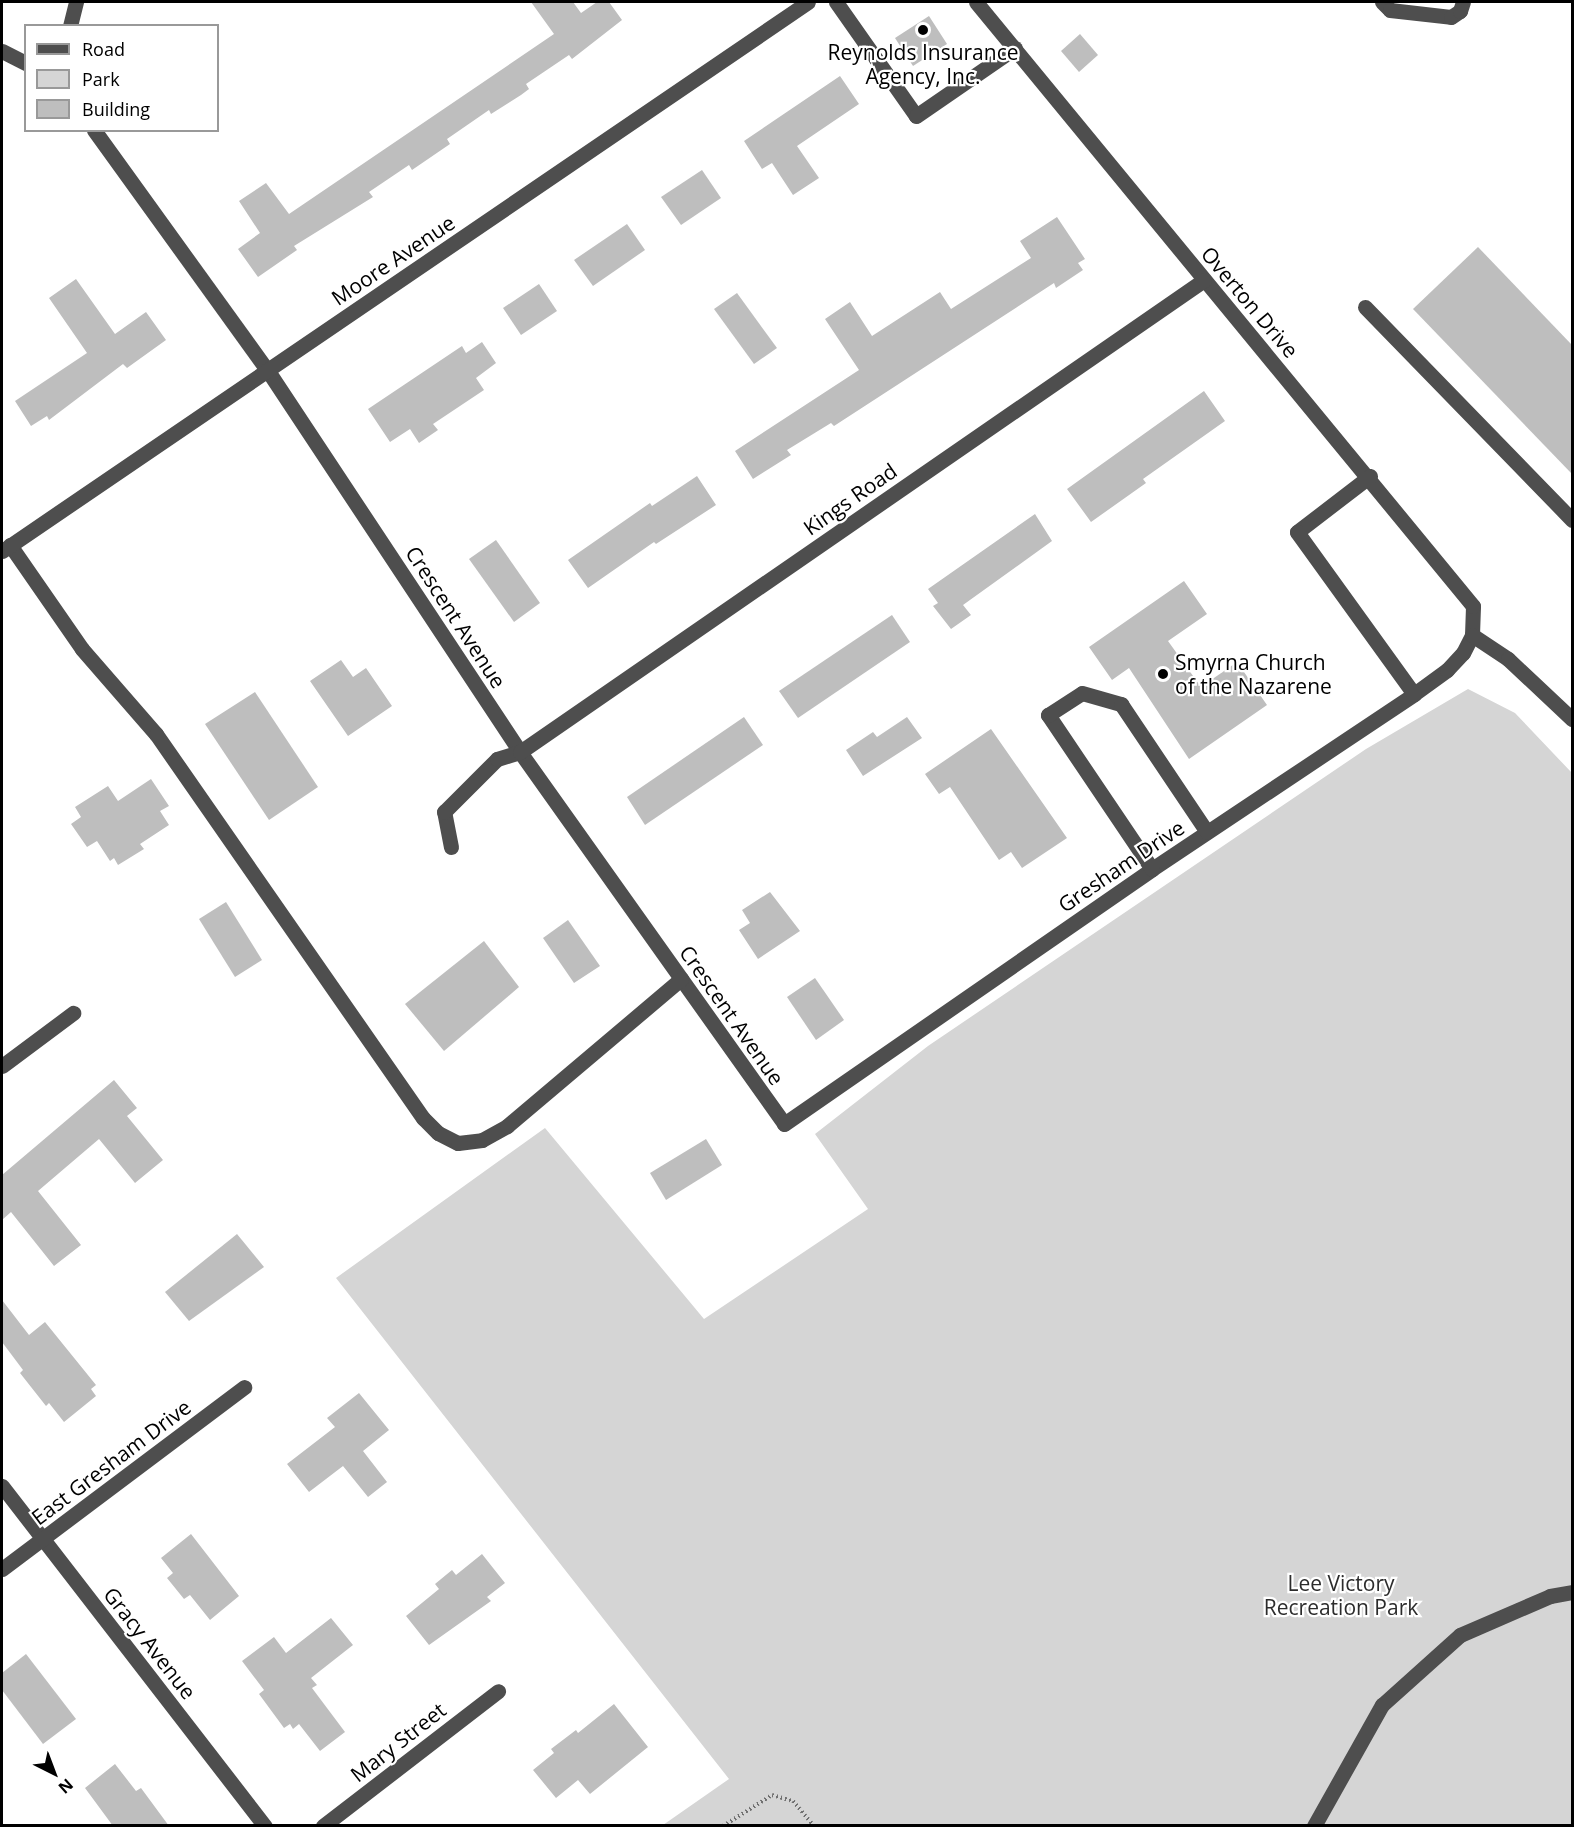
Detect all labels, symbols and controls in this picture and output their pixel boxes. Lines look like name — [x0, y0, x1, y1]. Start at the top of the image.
marker: Reynolds Insurance Agency, Inc. — [916, 23, 930, 37]
legend — [24, 24, 219, 132]
text: Road — [82, 37, 125, 61]
place label: Reynolds Insurance Agency, Inc. — [827, 39, 1019, 89]
text: Park — [82, 67, 120, 91]
text: Building — [82, 97, 150, 121]
street label: Moore Avenue — [327, 210, 459, 310]
street label: Overton Drive — [1196, 241, 1304, 363]
street label: Kings Road — [799, 458, 901, 540]
street label: Crescent Avenue — [401, 541, 511, 693]
place label: Smyrna Church of the Nazarene — [1175, 649, 1332, 699]
marker: Smyrna Church of the Nazarene — [1156, 667, 1170, 681]
street label: Gresham Drive — [1053, 815, 1189, 917]
street label: Crescent Avenue — [675, 940, 789, 1090]
street label: East Gresham Drive — [26, 1394, 196, 1530]
park label: Lee Victory Recreation Park — [1264, 1570, 1418, 1620]
street label: Gracy Avenue — [99, 1582, 201, 1704]
street label: Mary Street — [345, 1697, 451, 1787]
north arrow — [24, 1743, 84, 1803]
text: N — [54, 1774, 78, 1799]

